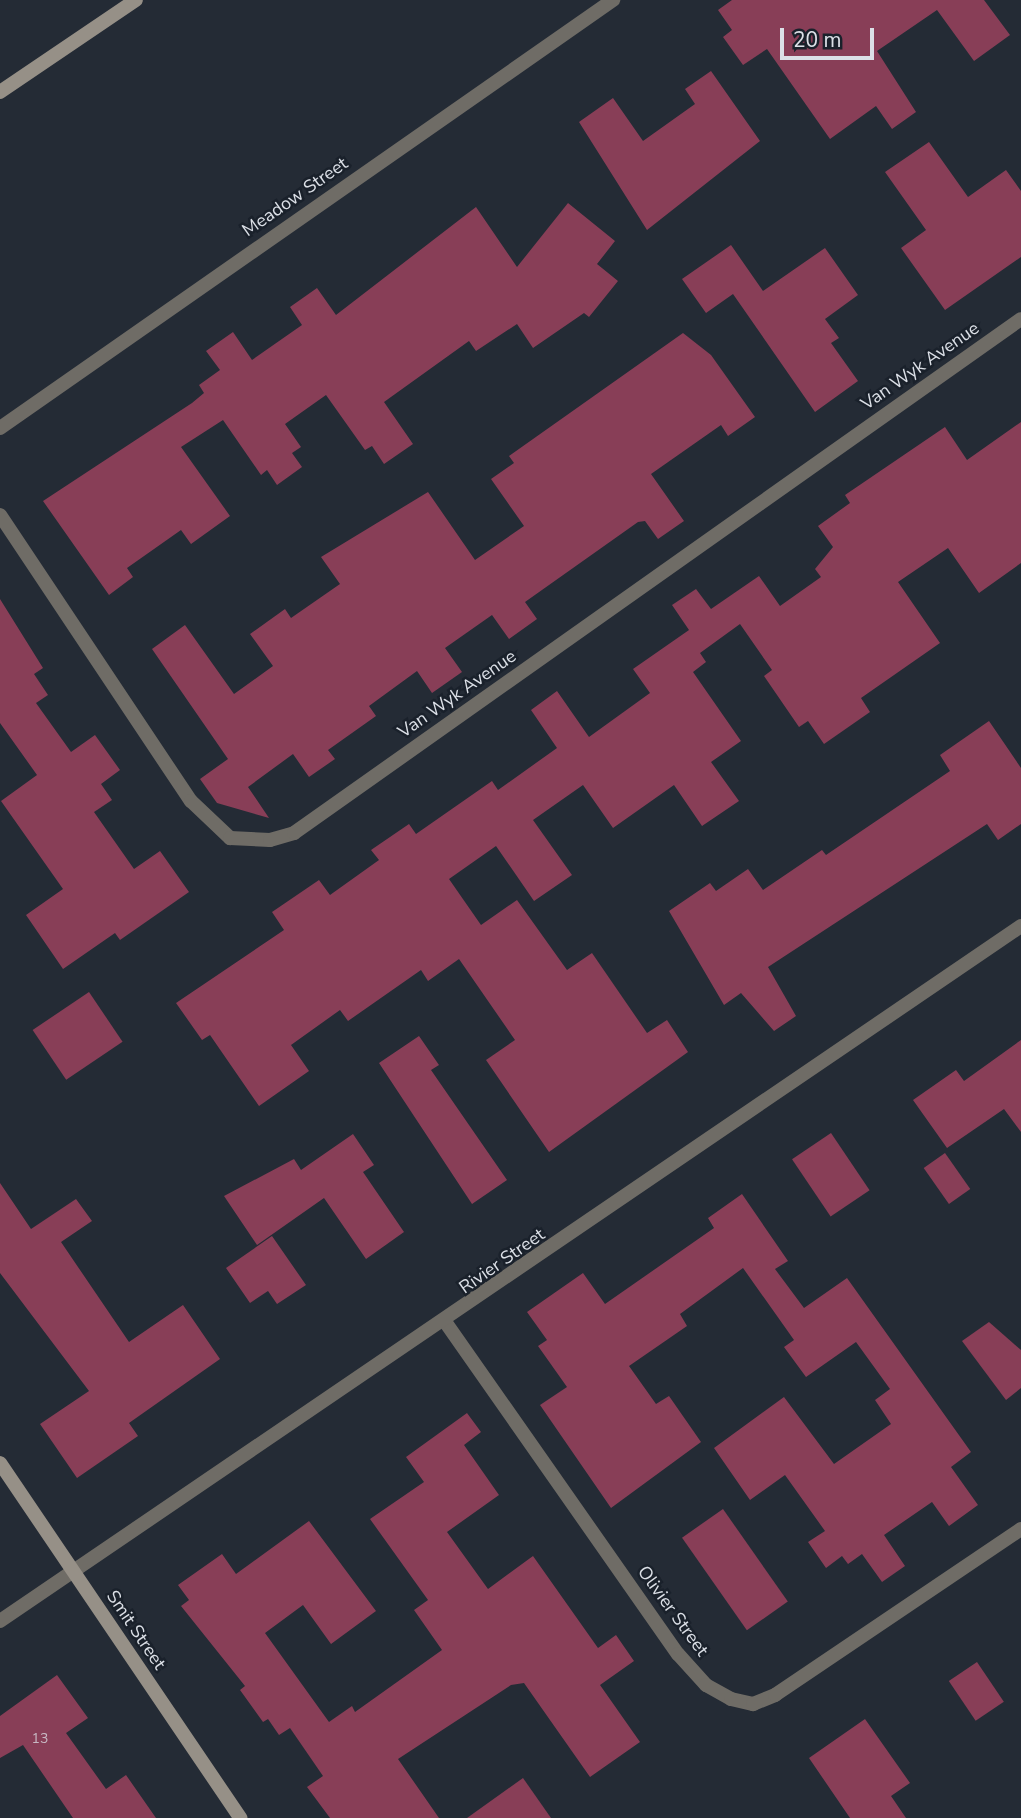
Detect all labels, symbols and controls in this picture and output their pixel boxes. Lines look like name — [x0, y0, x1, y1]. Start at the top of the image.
scale bar — [783, 14, 878, 58]
text: 20 m — [793, 26, 842, 54]
street label: Meadow Street — [238, 153, 352, 241]
street label: Van Wyk Avenue — [857, 317, 983, 415]
street label: Van Wyk Avenue — [394, 645, 520, 743]
street label: Rivier Street — [455, 1224, 549, 1298]
street label: Olivier Street — [633, 1562, 713, 1660]
street label: Smit Street — [102, 1586, 170, 1674]
house number: 13 — [32, 1731, 48, 1747]

